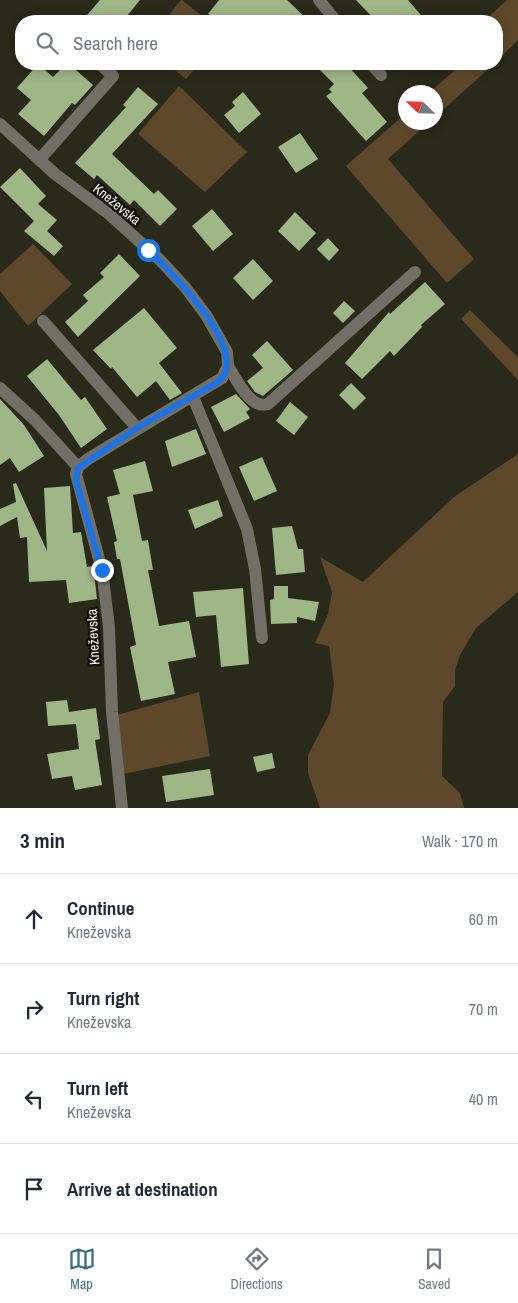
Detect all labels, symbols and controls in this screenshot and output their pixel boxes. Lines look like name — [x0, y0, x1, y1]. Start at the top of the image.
search box — [15, 15, 503, 70]
icon: search — [33, 29, 61, 57]
text: Search here — [73, 30, 158, 56]
north arrow — [398, 85, 443, 130]
street label: Kneževska — [90, 179, 145, 229]
route start — [137, 239, 160, 262]
route end — [91, 559, 114, 582]
street label: Kneževska — [83, 608, 103, 666]
text: 3 min — [20, 826, 65, 855]
text: Walk · 170 m — [422, 830, 498, 852]
text: Continue — [67, 895, 135, 921]
icon: ahead — [20, 905, 48, 933]
text: 60 m — [469, 908, 498, 930]
text: Kneževska — [67, 921, 131, 943]
text: Turn right — [67, 985, 139, 1011]
icon: right — [20, 995, 48, 1023]
text: 70 m — [469, 998, 498, 1020]
text: Kneževska — [67, 1011, 131, 1033]
text: Turn left — [67, 1075, 128, 1101]
icon: left — [20, 1085, 48, 1113]
text: 40 m — [469, 1088, 498, 1110]
text: Kneževska — [67, 1101, 131, 1123]
icon: arrive — [20, 1175, 48, 1203]
text: Arrive at destination — [67, 1176, 218, 1202]
tab: Map — [68, 1245, 96, 1293]
tab: Directions — [231, 1245, 283, 1293]
tab: Saved — [418, 1245, 450, 1293]

